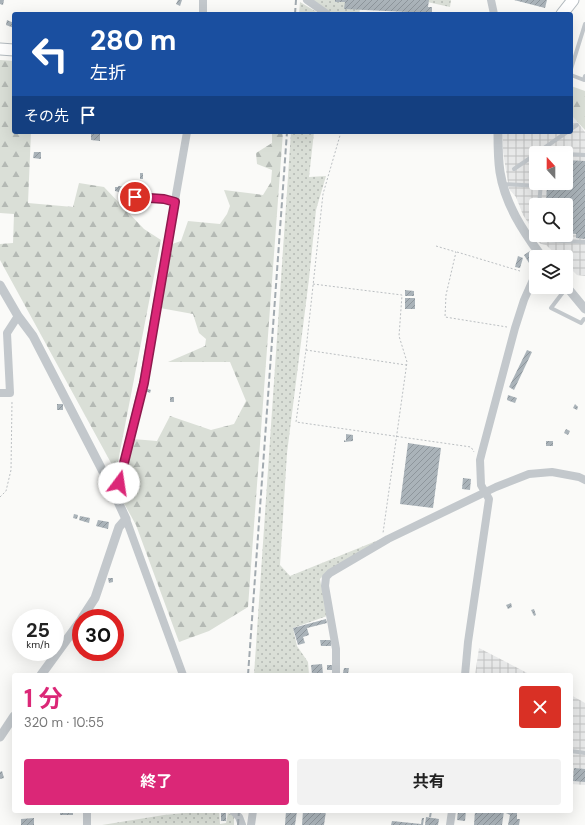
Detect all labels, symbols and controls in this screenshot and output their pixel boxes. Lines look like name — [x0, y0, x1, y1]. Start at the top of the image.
text: 280 m — [90, 22, 176, 59]
icon: left — [24, 28, 76, 80]
text: 左折 — [90, 61, 126, 85]
icon: arrive — [77, 104, 99, 126]
text: その先 — [24, 106, 69, 126]
north arrow — [529, 146, 573, 190]
map controls — [529, 146, 573, 294]
pin — [118, 180, 152, 214]
icon: arrive — [124, 186, 146, 208]
button: search — [529, 198, 573, 242]
button: layers — [529, 250, 573, 294]
position arrow — [98, 462, 140, 504]
speed limit sign: 30 — [72, 609, 124, 661]
text: 25 — [26, 617, 50, 643]
text: km/h — [26, 638, 50, 651]
text: 1 分 — [24, 683, 62, 714]
button: close — [519, 686, 561, 728]
text: 320 m · 10:55 — [24, 714, 104, 731]
button: 終了 — [24, 759, 289, 805]
button: 共有 — [297, 759, 561, 805]

